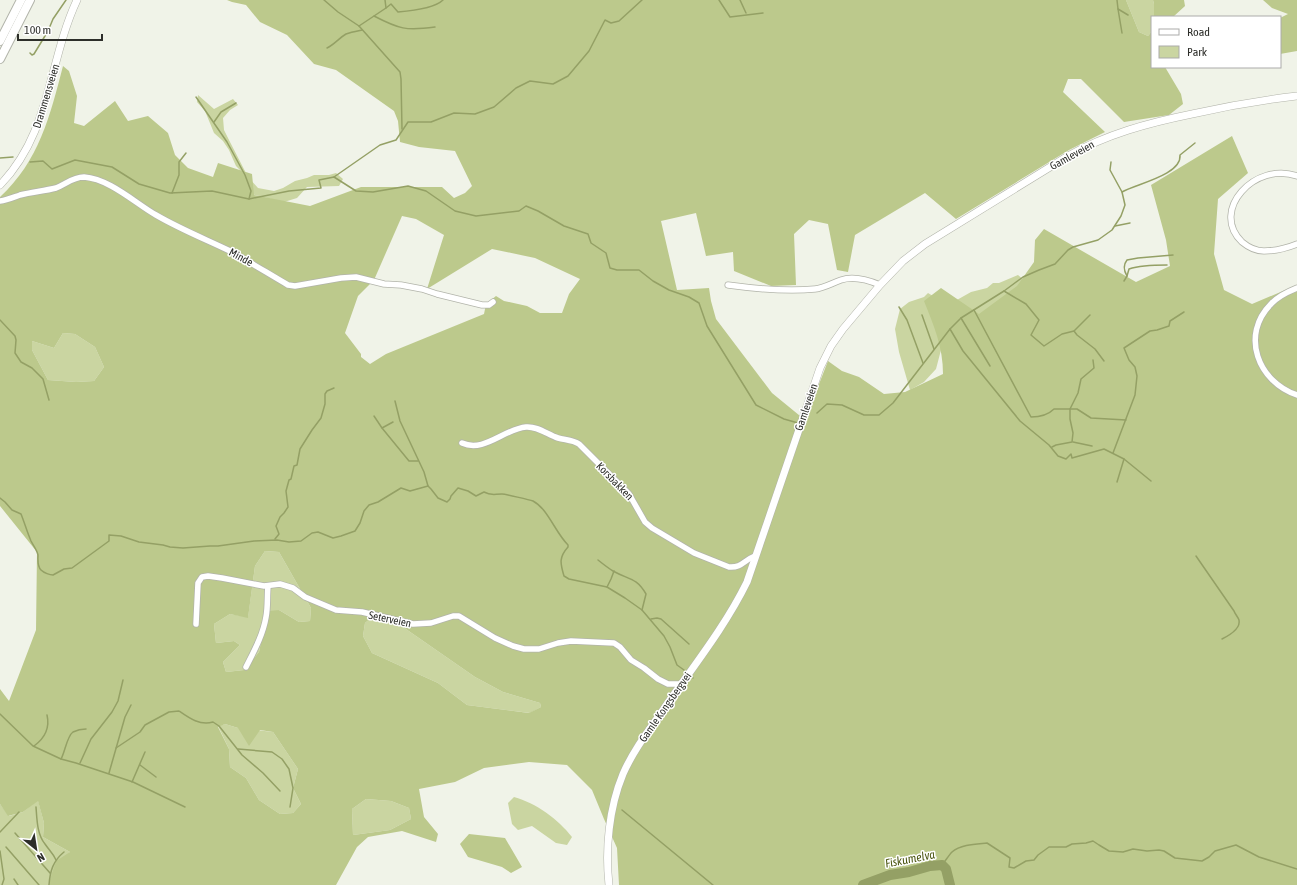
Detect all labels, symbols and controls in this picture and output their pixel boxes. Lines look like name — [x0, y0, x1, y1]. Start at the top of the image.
scale bar — [18, 16, 102, 42]
legend — [1151, 16, 1281, 68]
text: 100 m — [24, 23, 51, 37]
text: Road — [1187, 25, 1210, 39]
text: Park — [1187, 45, 1208, 59]
street label: Drammensveien — [31, 62, 61, 130]
street label: Gamleveien — [1048, 138, 1096, 172]
street label: Minde — [227, 246, 255, 268]
street label: Gamleveien — [792, 382, 820, 432]
street label: Korsbakken — [594, 460, 636, 502]
street label: Seterveien — [368, 609, 412, 629]
street label: Gamle Kongsbergvei — [636, 670, 694, 744]
north arrow — [16, 829, 56, 869]
water label: Fiskumelva — [884, 847, 937, 871]
text: N — [35, 851, 47, 864]

